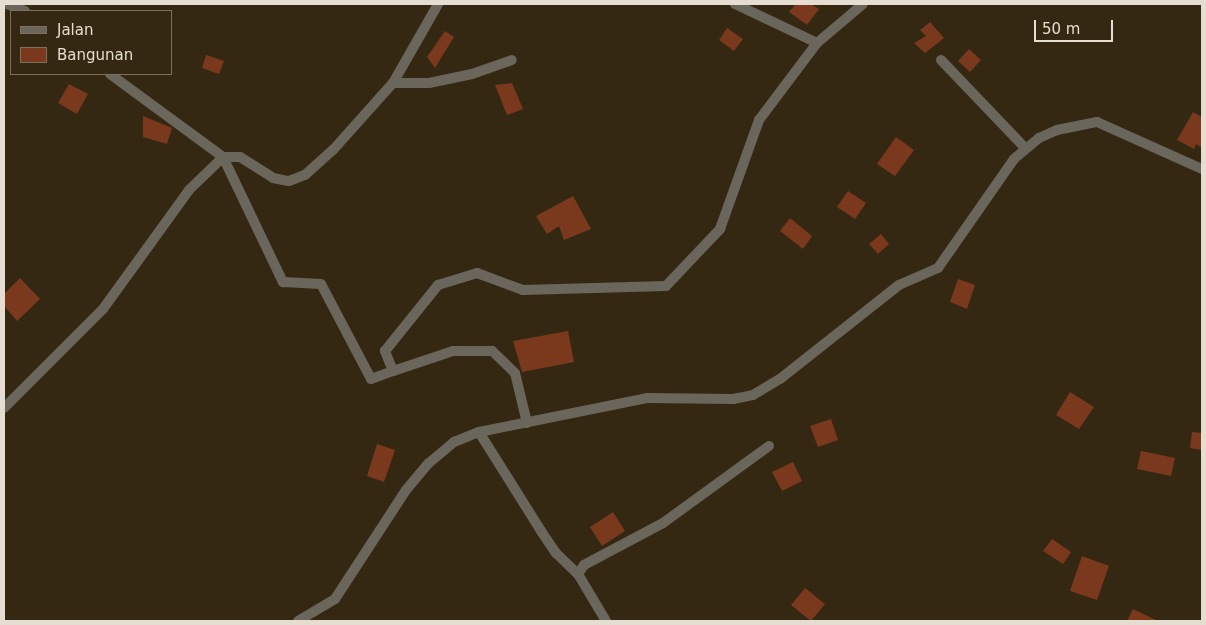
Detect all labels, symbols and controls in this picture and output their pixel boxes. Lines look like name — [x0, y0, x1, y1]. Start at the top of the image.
legend — [10, 10, 172, 75]
scale bar — [1036, 10, 1115, 42]
text: 50 m — [1042, 20, 1080, 38]
text: Jalan — [57, 21, 93, 39]
text: Bangunan — [57, 46, 133, 64]

